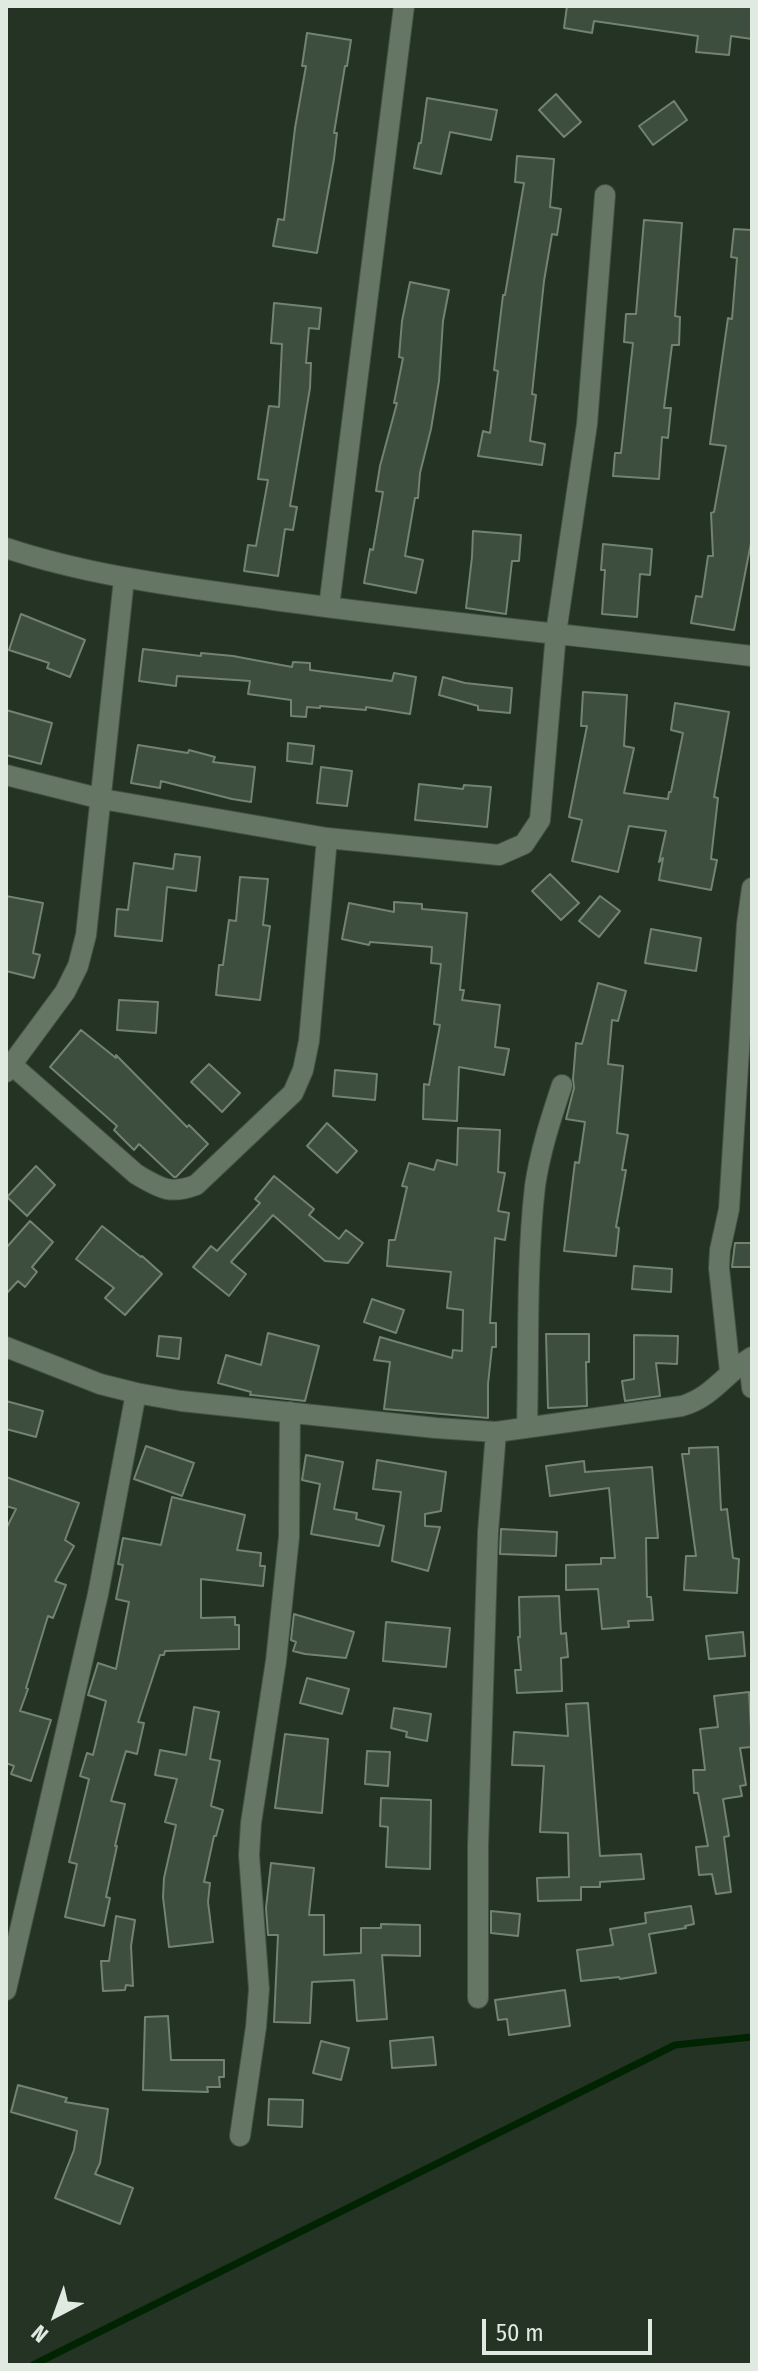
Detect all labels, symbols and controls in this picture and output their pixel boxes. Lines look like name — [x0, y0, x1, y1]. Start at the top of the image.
north arrow — [16, 2275, 96, 2355]
scale bar — [486, 2303, 656, 2353]
text: N — [26, 2319, 54, 2348]
text: 50 m — [496, 2319, 544, 2347]

